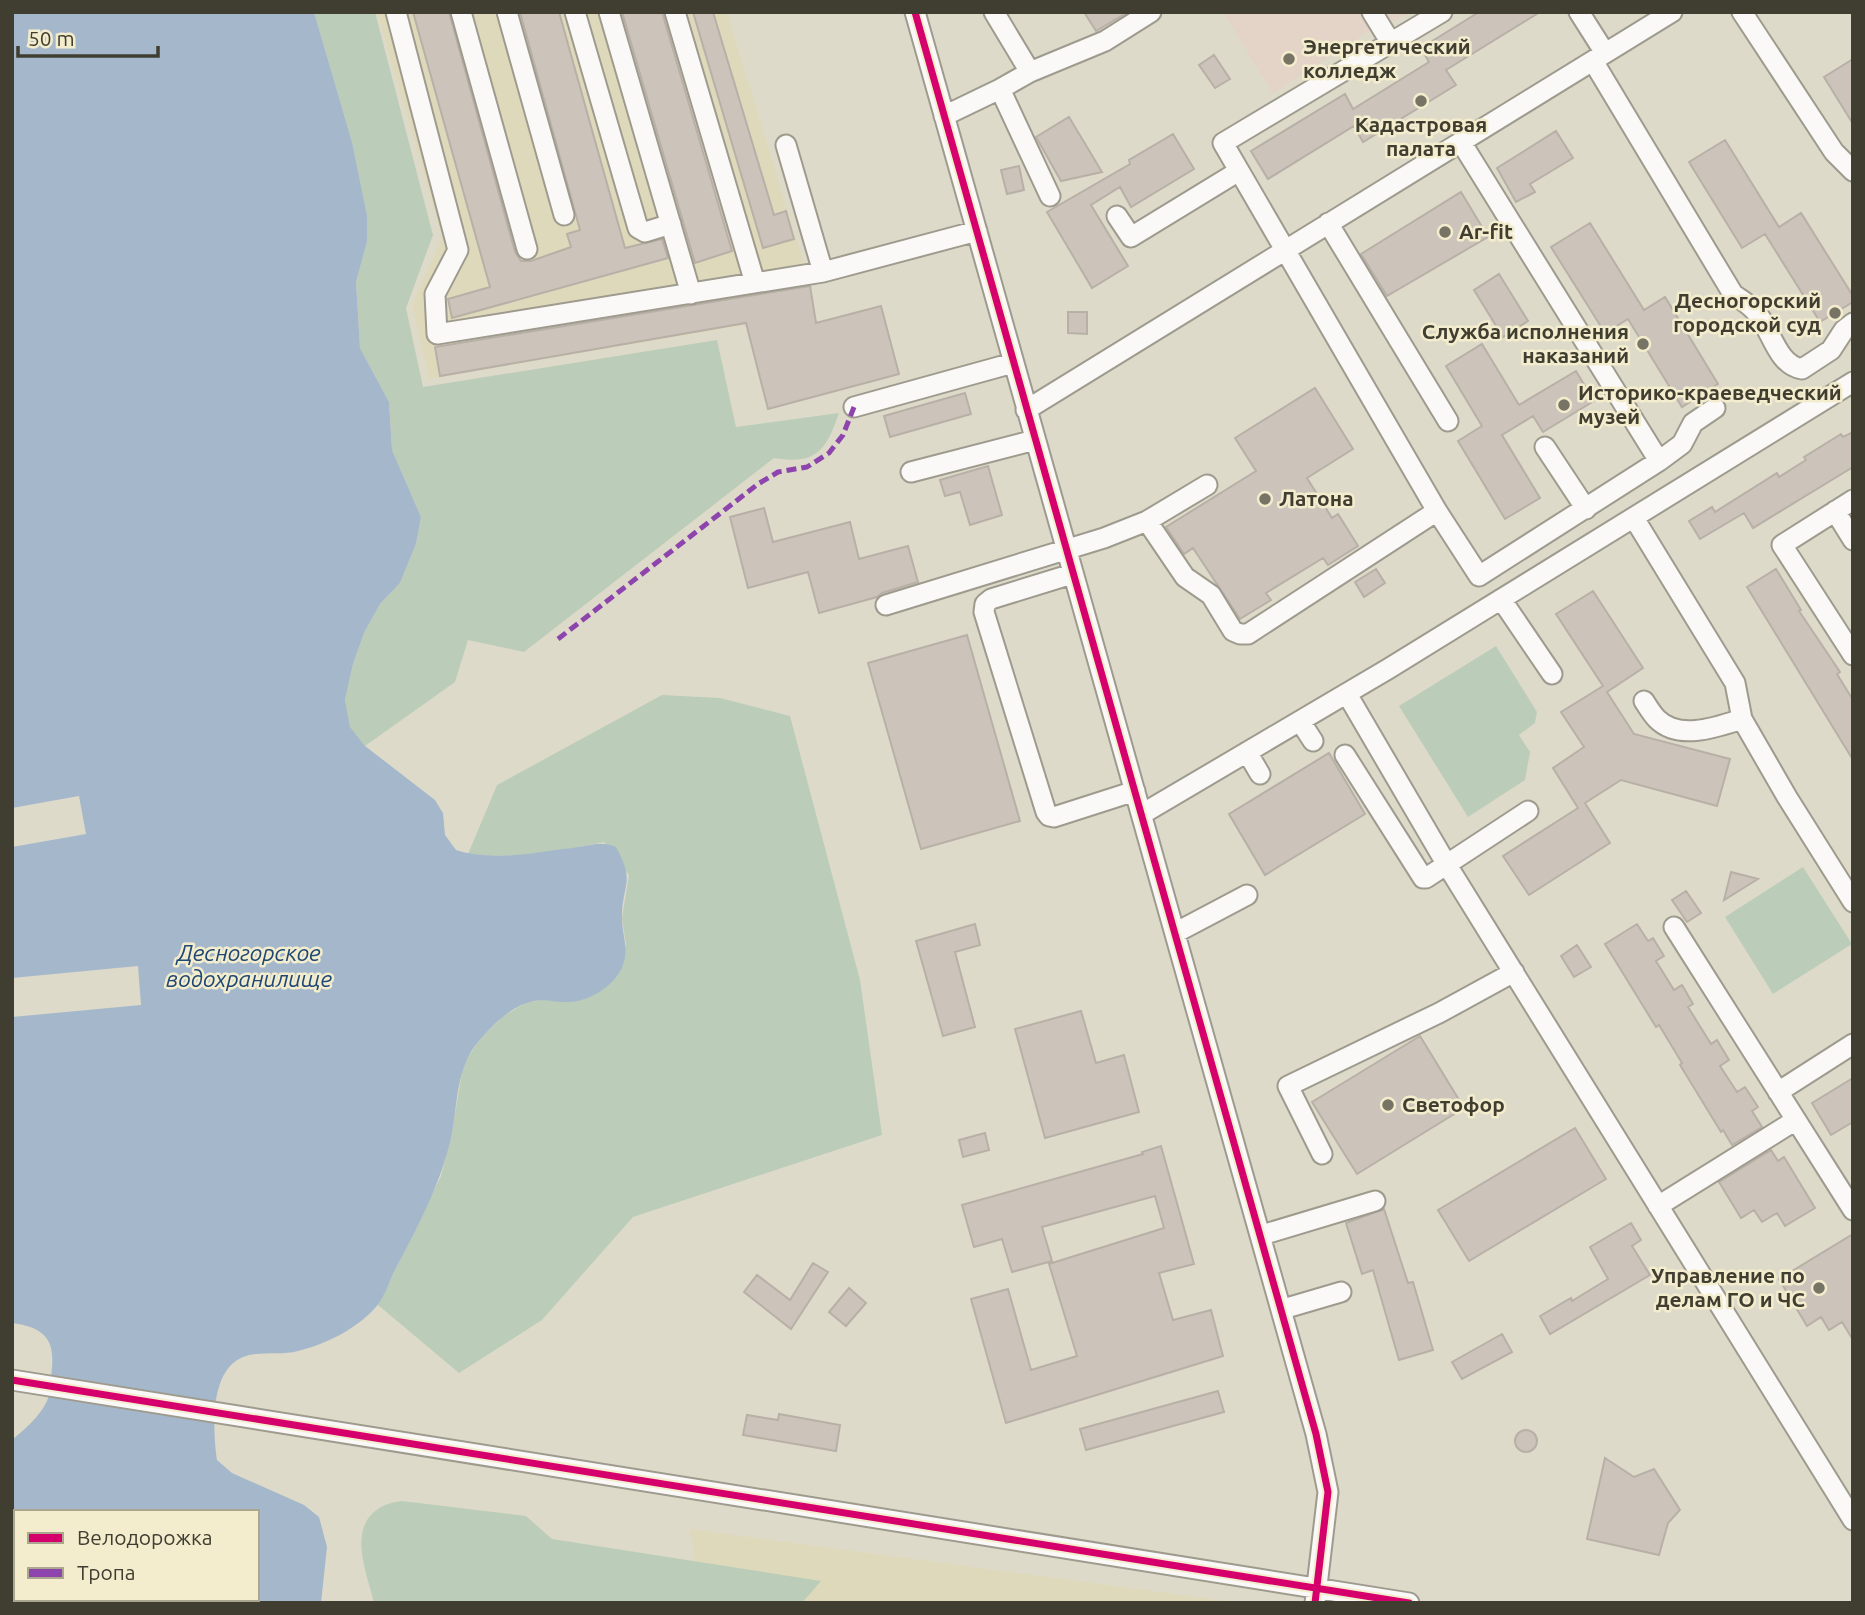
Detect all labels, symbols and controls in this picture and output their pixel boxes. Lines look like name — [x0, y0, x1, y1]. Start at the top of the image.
scale bar — [18, 14, 158, 58]
text: 50 m — [28, 26, 75, 50]
place label: Энергетический колледж — [1303, 34, 1471, 82]
marker: Энергетический колледж — [1281, 51, 1297, 67]
marker: Кадастровая палата — [1413, 93, 1429, 109]
place label: Кадастровая палата — [1355, 112, 1487, 160]
place label: Ar-fit — [1459, 219, 1513, 243]
marker: Ar-fit — [1437, 224, 1453, 240]
place label: Десногорский городской суд — [1673, 288, 1821, 336]
marker: Десногорский городской суд — [1827, 305, 1843, 321]
place label: Служба исполнения наказаний — [1422, 319, 1629, 367]
marker: Служба исполнения наказаний — [1635, 336, 1651, 352]
place label: Историко-краеведческий музей — [1578, 380, 1842, 428]
marker: Историко-краеведческий музей — [1556, 397, 1572, 413]
place label: Латона — [1279, 486, 1354, 510]
marker: Латона — [1257, 491, 1273, 507]
water label: Десногорское водохранилище — [166, 940, 332, 991]
place label: Светофор — [1402, 1092, 1505, 1116]
marker: Светофор — [1380, 1097, 1396, 1113]
place label: Управление по делам ГО и ЧС — [1651, 1263, 1805, 1311]
marker: Управление по делам ГО и ЧС — [1811, 1280, 1827, 1296]
legend — [14, 1510, 259, 1601]
text: Велодорожка — [77, 1525, 213, 1549]
text: Тропа — [77, 1560, 136, 1584]

